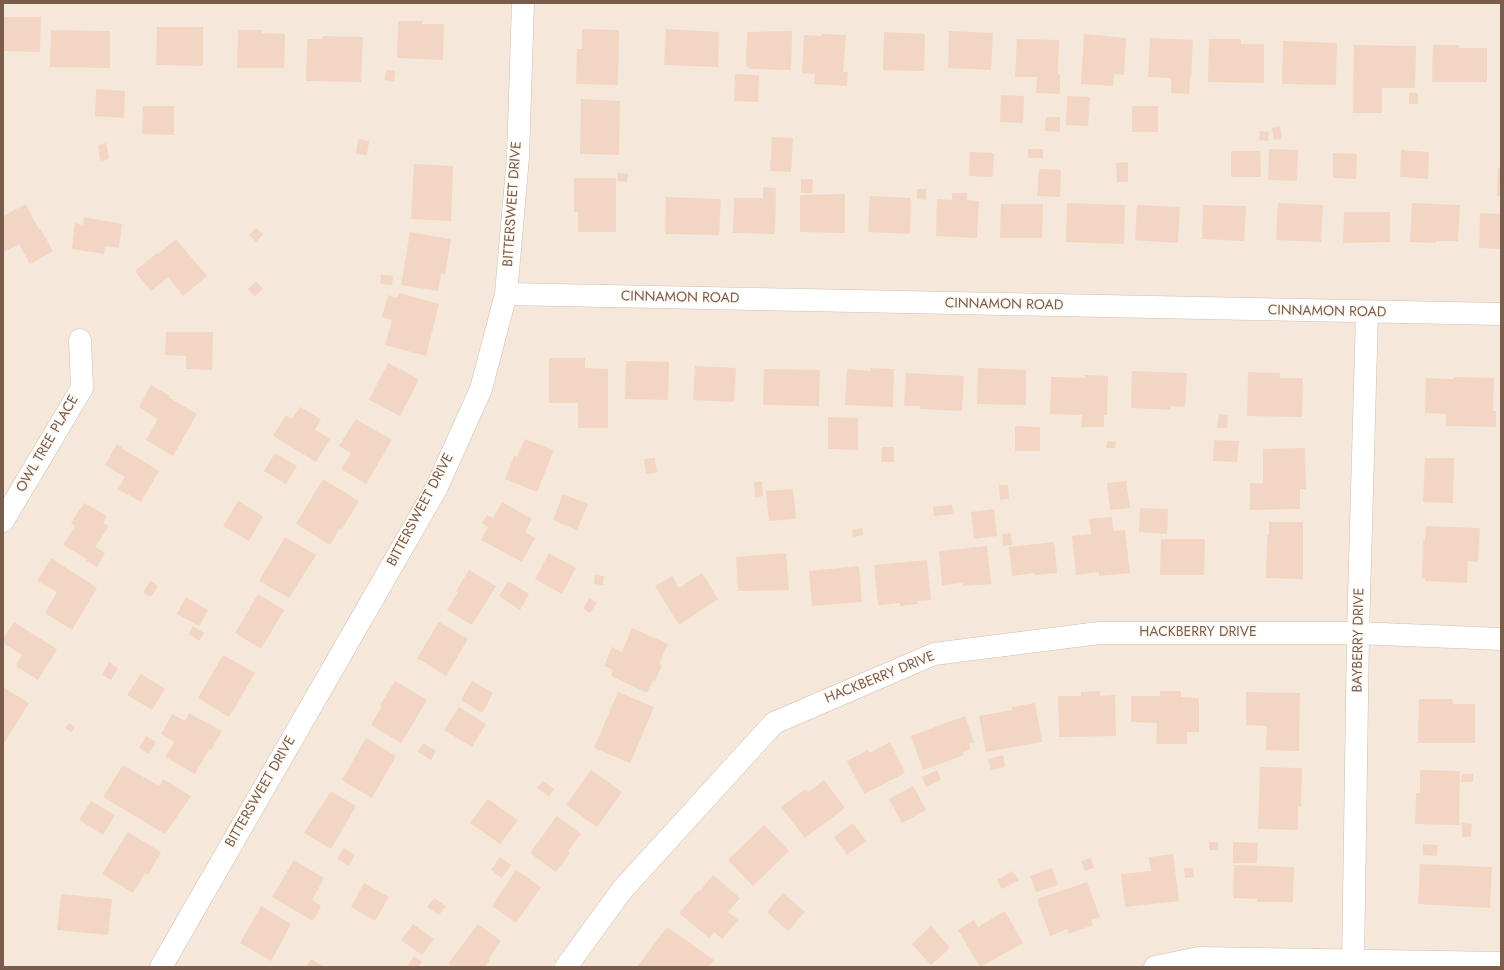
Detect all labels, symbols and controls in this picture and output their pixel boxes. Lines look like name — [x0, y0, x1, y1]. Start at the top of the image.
street label: BITTERSWEET DRIVE — [500, 141, 526, 267]
street label: CINNAMON ROAD — [621, 289, 739, 307]
street label: CINNAMON ROAD — [945, 296, 1063, 314]
street label: CINNAMON ROAD — [1268, 303, 1386, 321]
street label: OWL TREE PLACE — [13, 392, 83, 496]
street label: BITTERSWEET DRIVE — [384, 451, 458, 569]
street label: BAYBERRY DRIVE — [1350, 588, 1368, 692]
street label: HACKBERRY DRIVE — [1139, 625, 1257, 641]
street label: HACKBERRY DRIVE — [822, 648, 938, 708]
street label: BITTERSWEET DRIVE — [222, 733, 300, 851]

